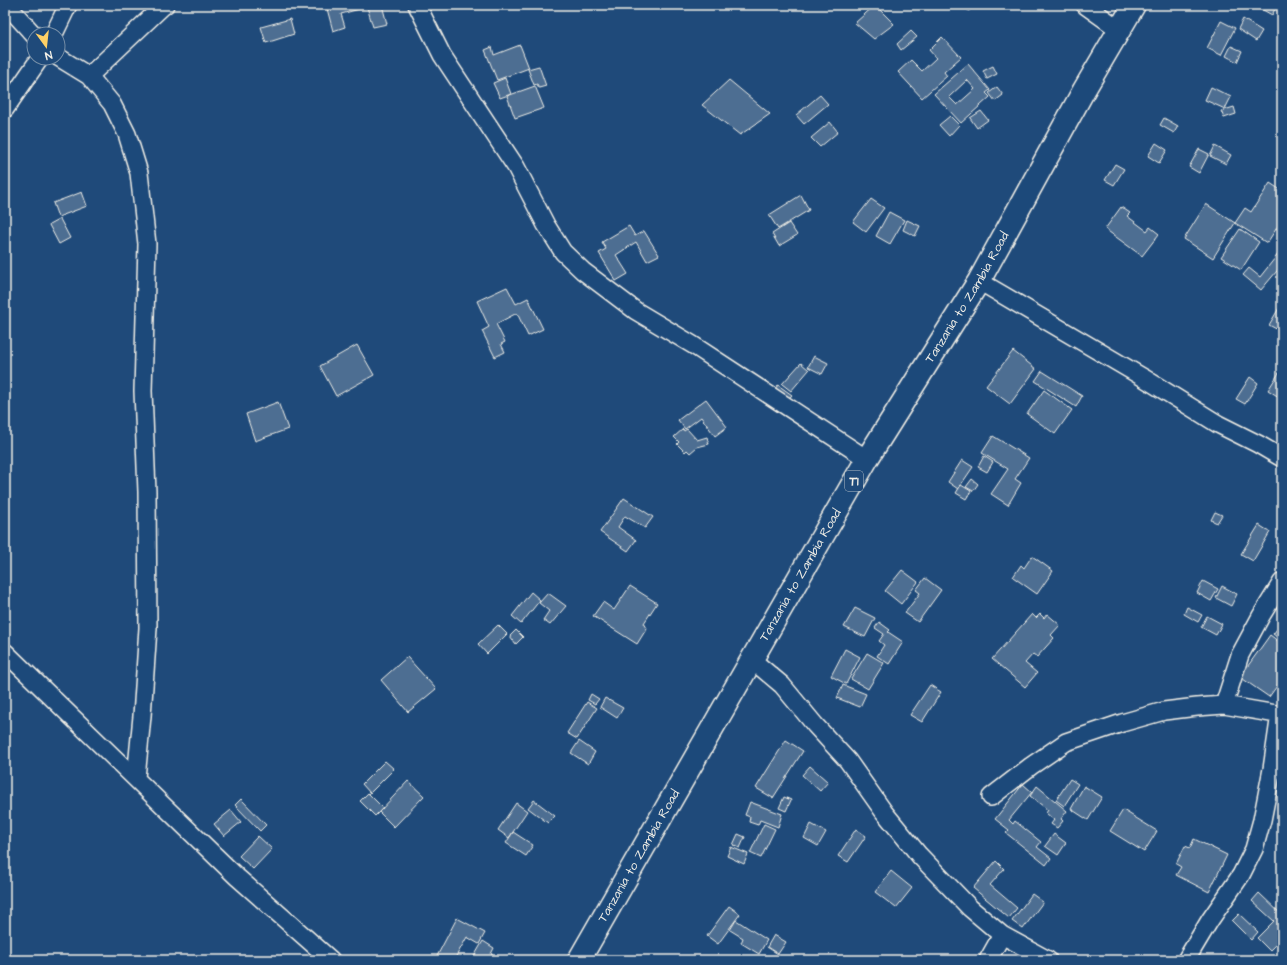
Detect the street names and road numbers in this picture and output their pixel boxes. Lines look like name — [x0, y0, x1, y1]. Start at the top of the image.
street label: Tanzania to Zambia Road — [921, 228, 1014, 367]
road number: T1 — [845, 471, 863, 491]
street label: Tanzania to Zambia Road — [755, 505, 846, 645]
street label: Tanzania to Zambia Road — [594, 786, 684, 926]

